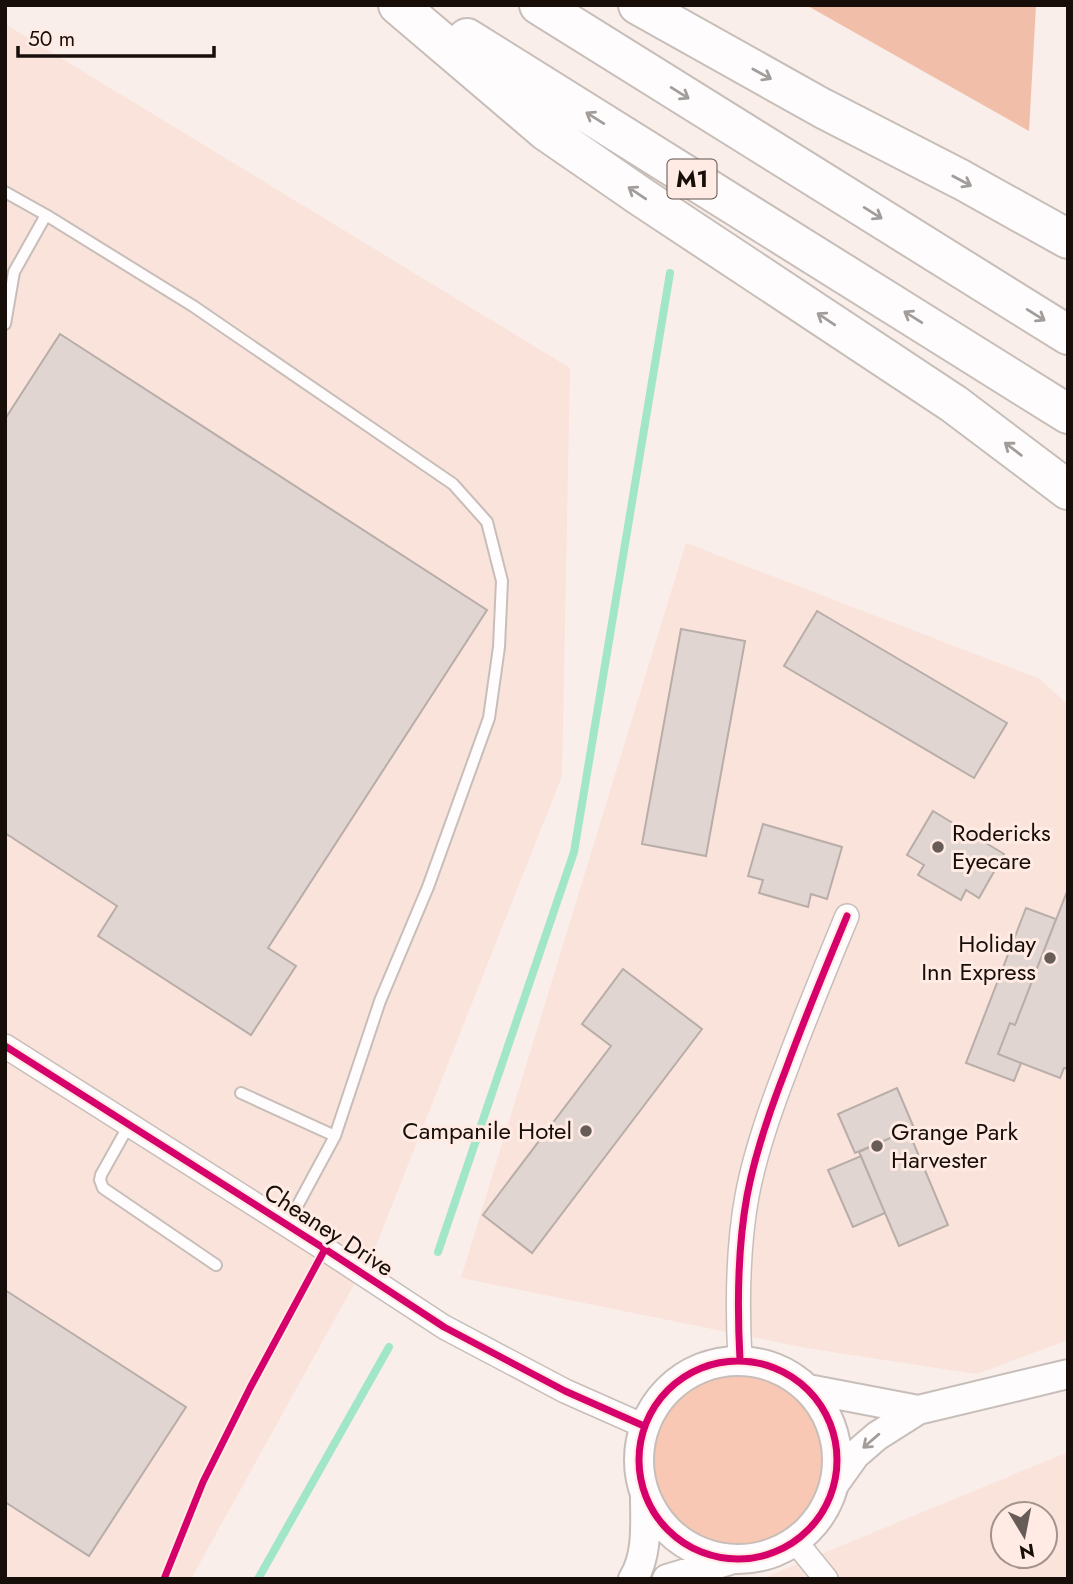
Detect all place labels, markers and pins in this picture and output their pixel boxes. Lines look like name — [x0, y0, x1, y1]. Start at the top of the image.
place label: Rodericks Eyecare — [952, 815, 1051, 878]
marker: Rodericks Eyecare — [930, 839, 946, 855]
place label: Holiday Inn Express — [921, 926, 1036, 989]
marker: Holiday Inn Express — [1042, 950, 1058, 966]
place label: Campanile Hotel — [402, 1113, 572, 1148]
place label: Grange Park Harvester — [891, 1114, 1018, 1177]
marker: Campanile Hotel — [578, 1123, 594, 1139]
marker: Grange Park Harvester — [869, 1138, 885, 1154]

